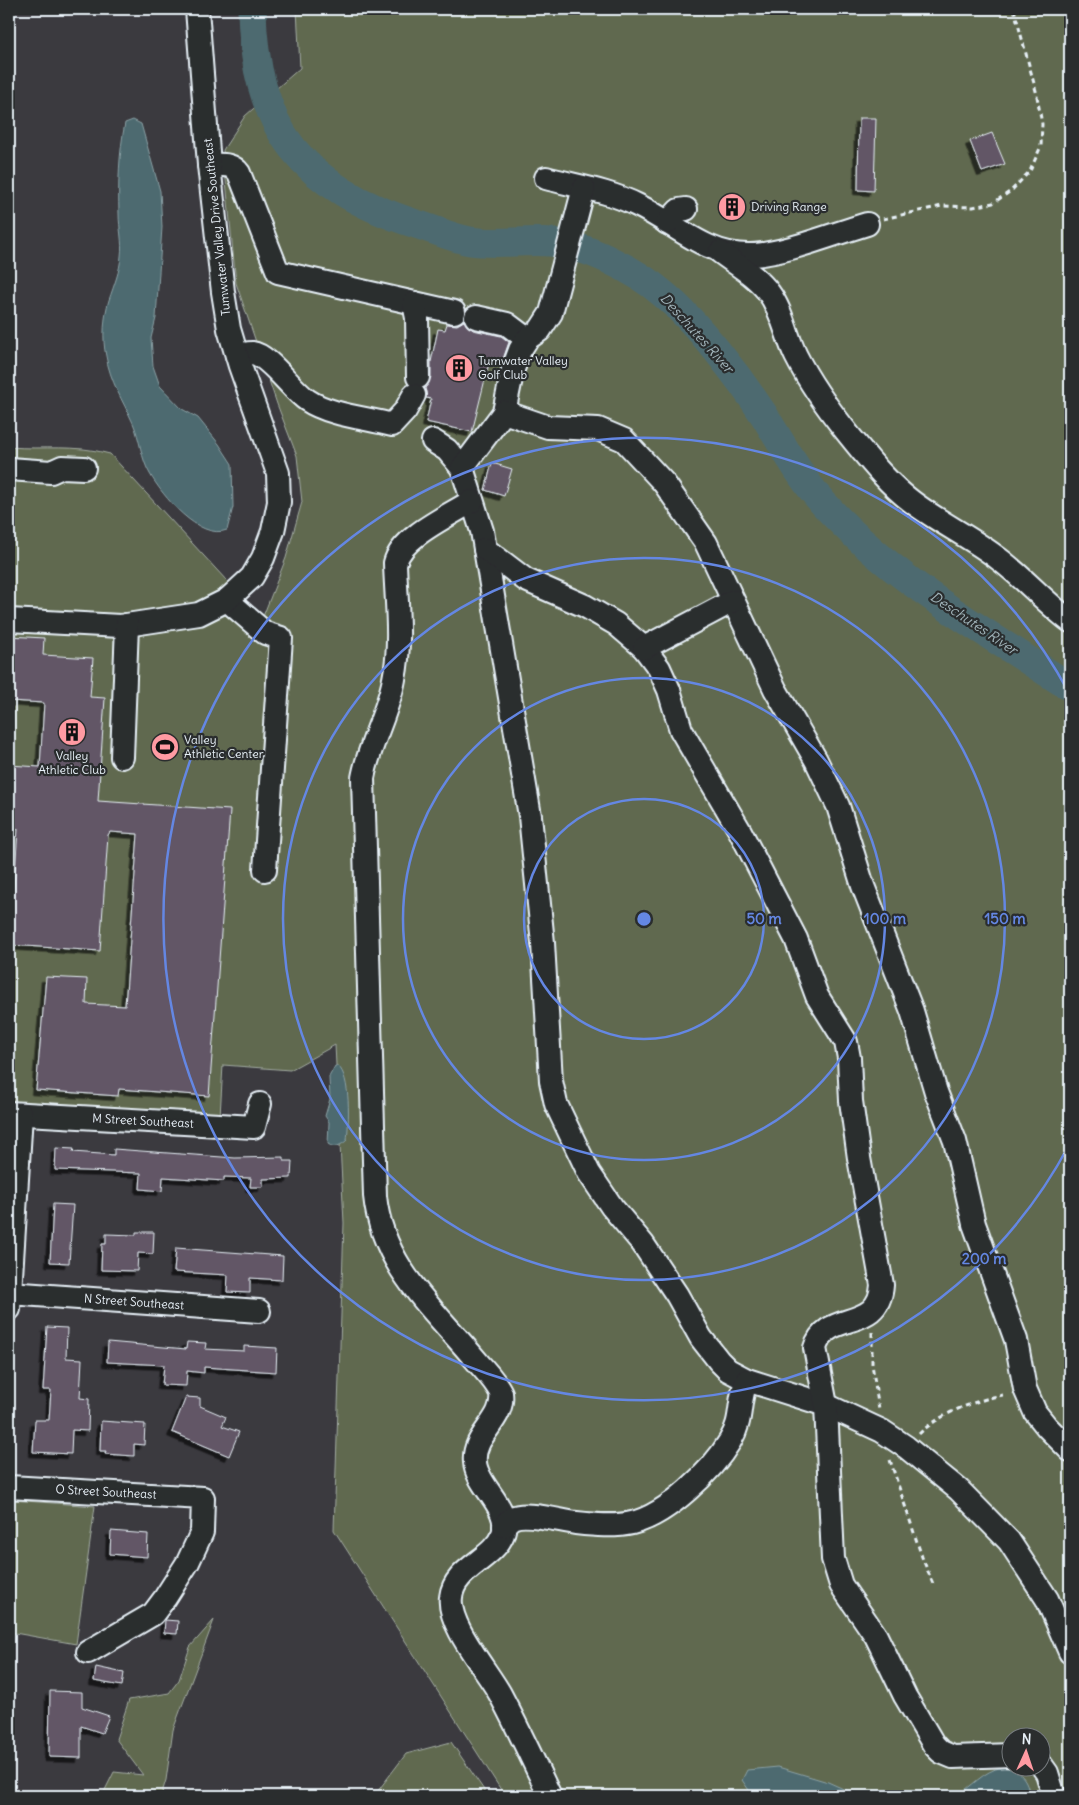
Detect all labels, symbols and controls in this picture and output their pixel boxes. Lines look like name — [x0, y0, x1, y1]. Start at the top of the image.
street label: Tumwater Valley Drive Southeast — [200, 138, 233, 316]
building icon: Driving Range — [717, 192, 747, 222]
place label: Driving Range — [751, 199, 827, 214]
water label: Deschutes River — [656, 289, 739, 378]
building icon: Tumwater Valley Golf Club — [444, 353, 474, 383]
place label: Tumwater Valley Golf Club — [478, 353, 568, 382]
water label: Deschutes River — [927, 587, 1023, 660]
building icon: Valley Athletic Club — [57, 717, 87, 747]
sports icon: Valley Athletic Center — [150, 732, 180, 762]
place label: Valley Athletic Center — [184, 732, 264, 761]
place label: Valley Athletic Club — [38, 748, 106, 777]
text: 50 m — [746, 909, 782, 928]
text: 100 m — [864, 909, 906, 928]
text: 150 m — [984, 909, 1026, 928]
centre of rings — [635, 910, 653, 928]
street label: M Street Southeast — [92, 1110, 194, 1131]
text: 200 m — [962, 1249, 1006, 1268]
street label: N Street Southeast — [84, 1291, 185, 1312]
street label: O Street Southeast — [55, 1481, 157, 1502]
north arrow — [1002, 1728, 1052, 1778]
text: N — [1021, 1730, 1032, 1748]

